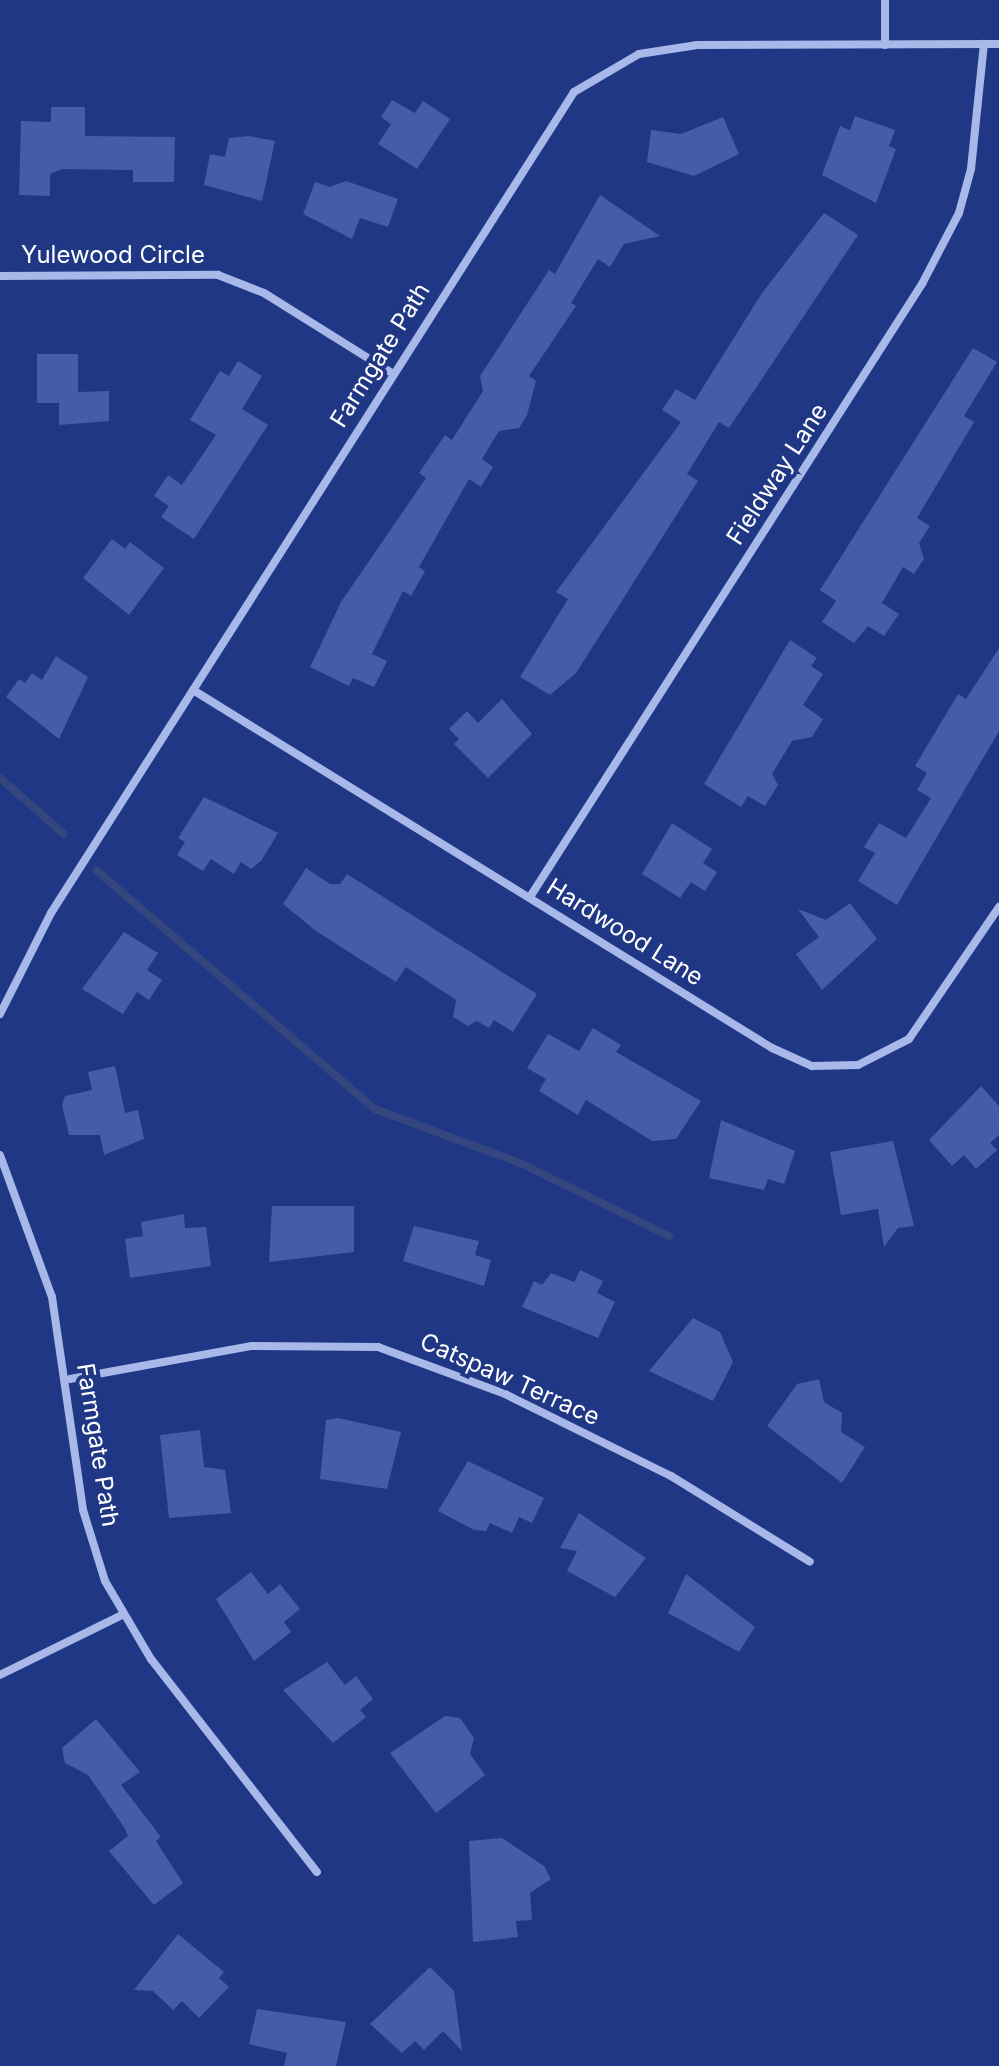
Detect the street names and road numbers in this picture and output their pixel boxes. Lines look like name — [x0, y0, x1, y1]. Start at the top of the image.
street label: Yulewood Circle — [21, 241, 205, 269]
street label: Farmgate Path — [324, 277, 436, 433]
street label: Fieldway Lane — [721, 398, 833, 550]
street label: Hardwood Lane — [541, 872, 709, 992]
street label: Catspaw Terrace — [416, 1327, 604, 1431]
street label: Farmgate Path — [71, 1361, 125, 1529]

